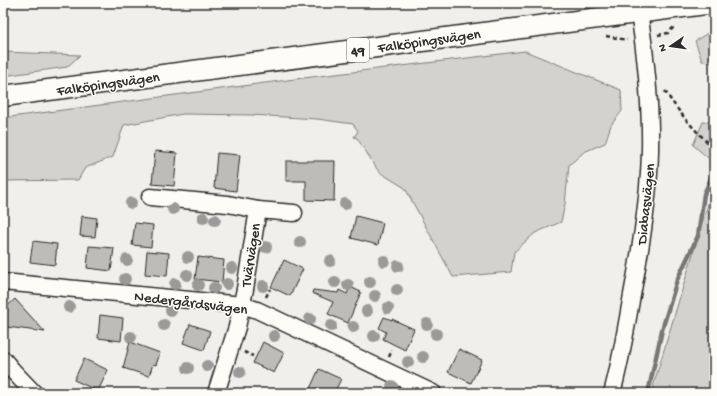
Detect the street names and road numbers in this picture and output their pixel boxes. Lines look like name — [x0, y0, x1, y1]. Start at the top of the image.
street label: Falköpingsvägen — [376, 26, 482, 58]
road number: 49 — [347, 38, 369, 62]
street label: Falköpingsvägen — [55, 69, 161, 101]
street label: Diabasvägen — [634, 163, 660, 247]
street label: Tvärvägen — [238, 222, 266, 289]
street label: Nedergårdsvägen — [133, 288, 249, 320]

